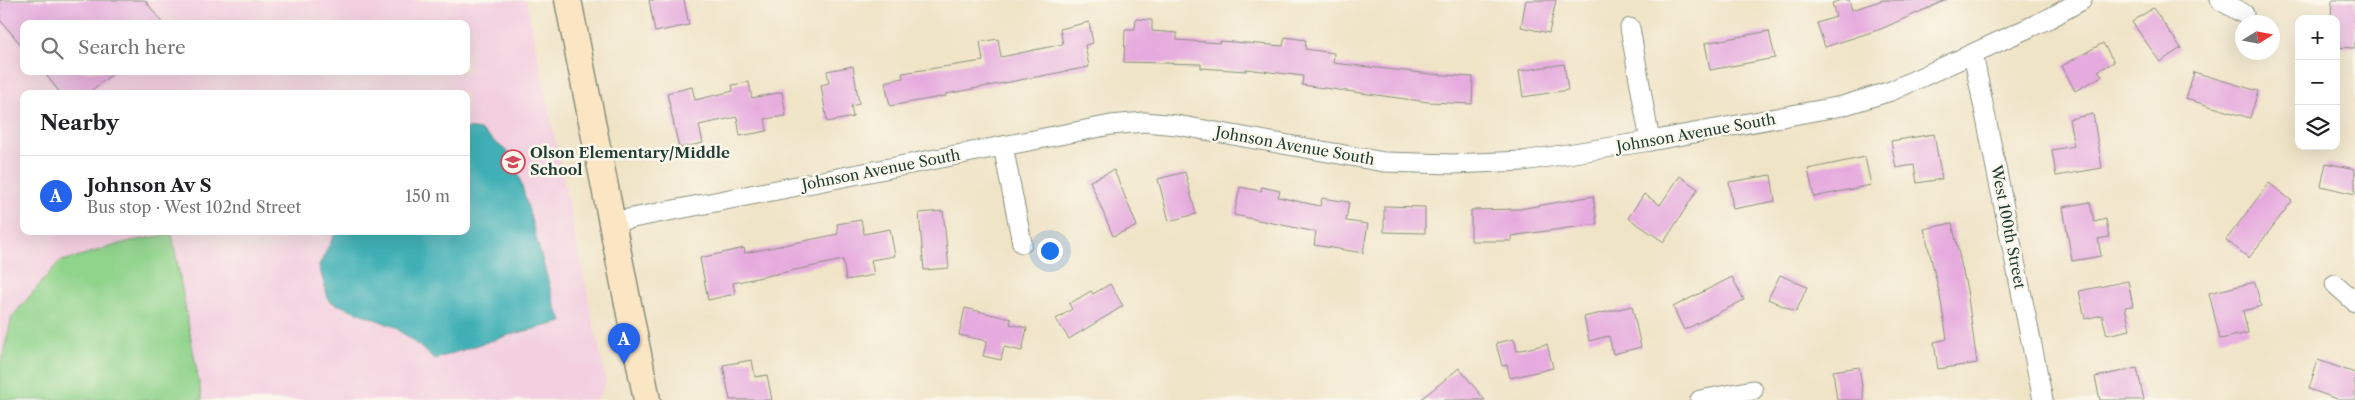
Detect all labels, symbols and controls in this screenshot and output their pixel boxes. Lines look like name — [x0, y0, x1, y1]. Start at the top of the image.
north arrow — [2235, 15, 2280, 60]
map controls — [2295, 15, 2340, 150]
button: + — [2295, 15, 2340, 60]
search box — [20, 20, 470, 75]
icon: search — [38, 34, 66, 62]
text: Search here — [78, 36, 186, 59]
button: − — [2295, 60, 2340, 105]
button: layers — [2295, 105, 2340, 150]
street label: Johnson Avenue South — [1613, 109, 1777, 156]
text: Nearby — [40, 110, 119, 135]
street label: Johnson Avenue South — [1212, 122, 1377, 169]
place label: Olson Elementary/Middle School — [530, 143, 730, 179]
street label: Johnson Avenue South — [798, 145, 962, 195]
school or university icon: Olson Elementary/Middle School — [500, 149, 526, 175]
street label: West 100th Street — [1987, 162, 2030, 291]
text: Johnson Av S — [87, 174, 212, 197]
text: A — [50, 186, 62, 206]
text: 150 m — [405, 186, 450, 206]
text: Bus stop · West 102nd Street — [87, 197, 301, 217]
your location — [1037, 238, 1063, 264]
pin: A — [608, 323, 640, 364]

